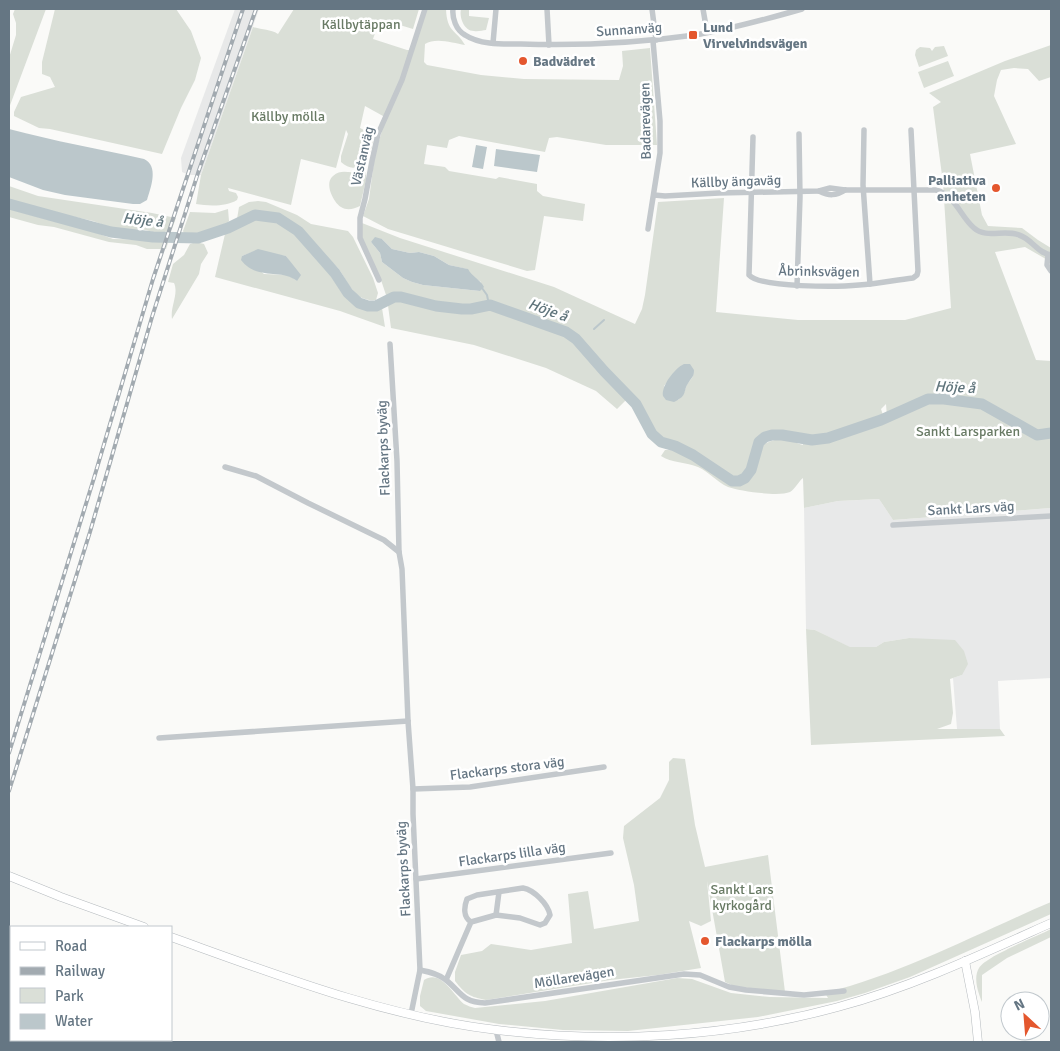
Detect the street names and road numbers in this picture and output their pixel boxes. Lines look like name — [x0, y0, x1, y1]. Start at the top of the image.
street label: Sunnanväg — [596, 19, 663, 40]
street label: Badarevägen — [636, 82, 655, 160]
street label: Västanväg — [347, 125, 378, 188]
street label: Källby ängaväg — [691, 171, 781, 192]
street label: Åbrinksvägen — [778, 262, 860, 281]
street label: Flackarps byväg — [373, 400, 394, 496]
street label: Sankt Lars väg — [927, 498, 1015, 519]
street label: Flackarps stora väg — [449, 753, 565, 784]
street label: Flackarps byväg — [393, 821, 414, 917]
street label: Flackarps lilla väg — [457, 839, 567, 870]
street label: Möllarevägen — [533, 963, 615, 992]

